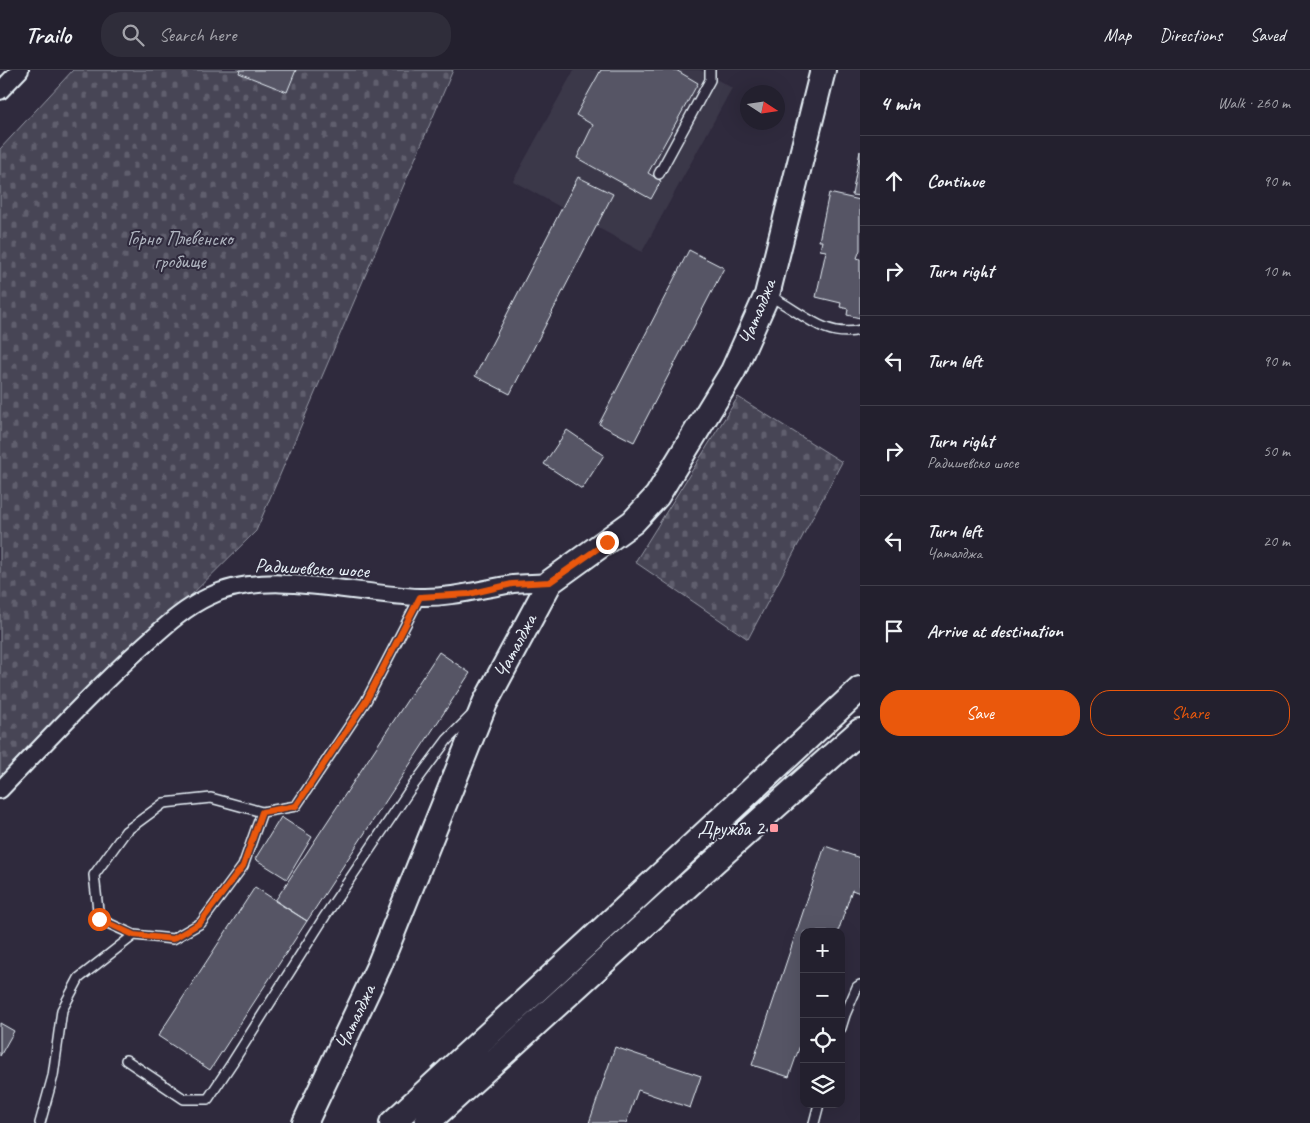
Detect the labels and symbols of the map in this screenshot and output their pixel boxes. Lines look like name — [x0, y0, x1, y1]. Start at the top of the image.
north arrow — [740, 85, 785, 130]
park label: Горно Плевенско гробище — [127, 226, 235, 274]
street label: Чаталджа — [733, 274, 782, 349]
route end — [596, 531, 619, 554]
street label: Радишевско шосе — [254, 553, 371, 584]
street label: Чаталджа — [488, 608, 543, 682]
place label: Дружба 2 — [698, 816, 766, 841]
marker: Дружба 2 — [768, 822, 780, 834]
route start — [88, 908, 111, 931]
street label: Чаталджа — [329, 979, 382, 1053]

